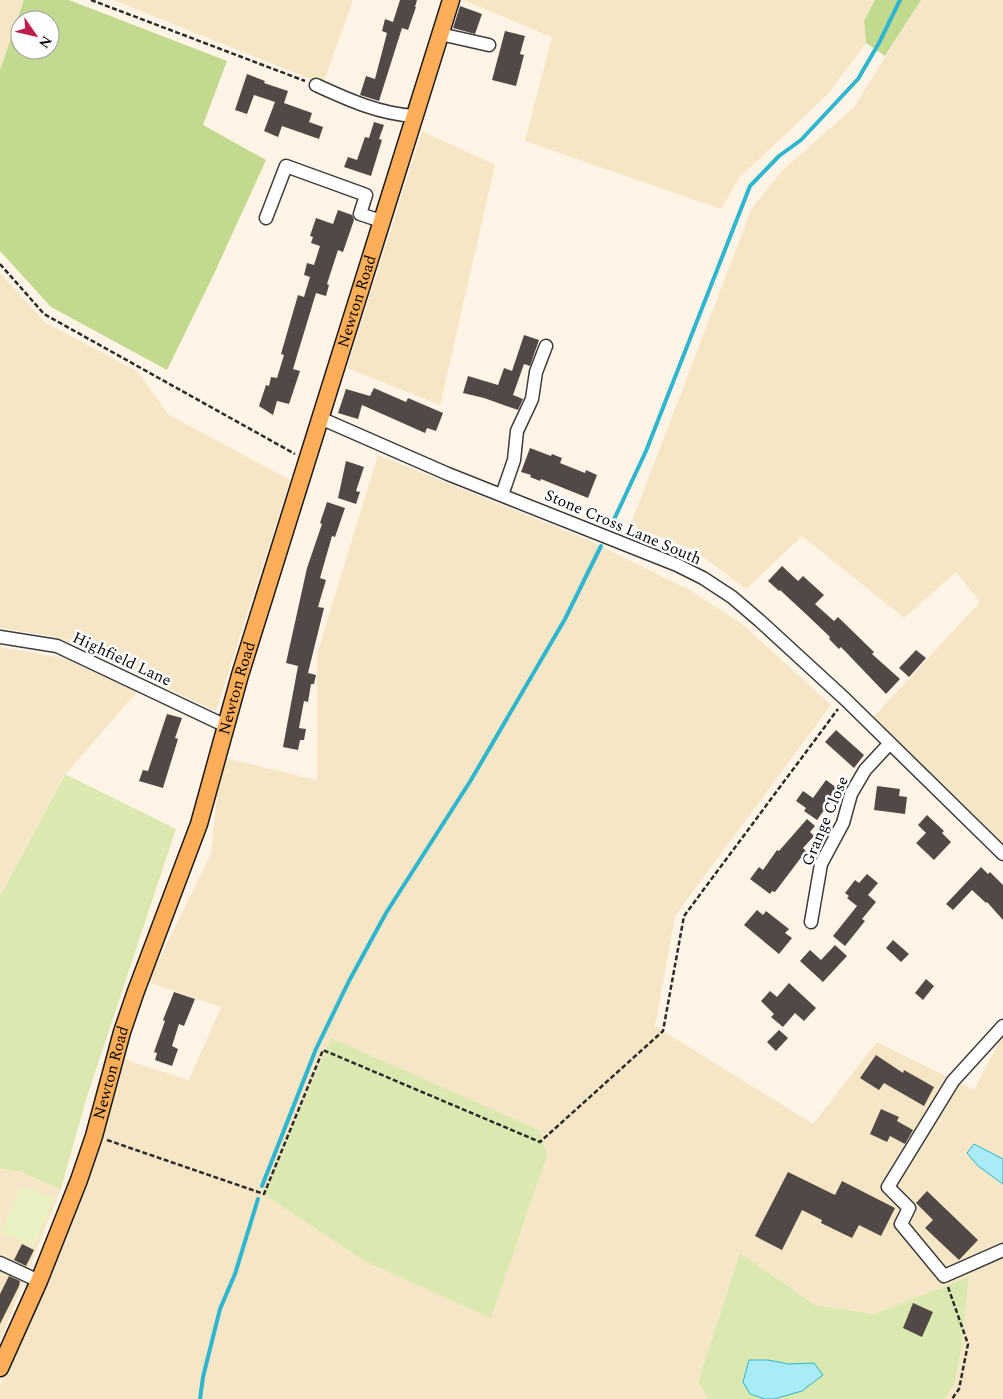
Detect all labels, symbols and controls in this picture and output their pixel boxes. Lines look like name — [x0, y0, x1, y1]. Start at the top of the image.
north arrow — [10, 10, 60, 60]
text: N — [33, 31, 57, 53]
street label: Newton Road — [331, 252, 383, 351]
street label: Stone Cross Lane South — [541, 483, 705, 571]
street label: Highfield Lane — [69, 626, 175, 692]
street label: Newton Road — [212, 638, 262, 738]
street label: Grange Close — [795, 772, 855, 870]
street label: Newton Road — [87, 1022, 135, 1122]

